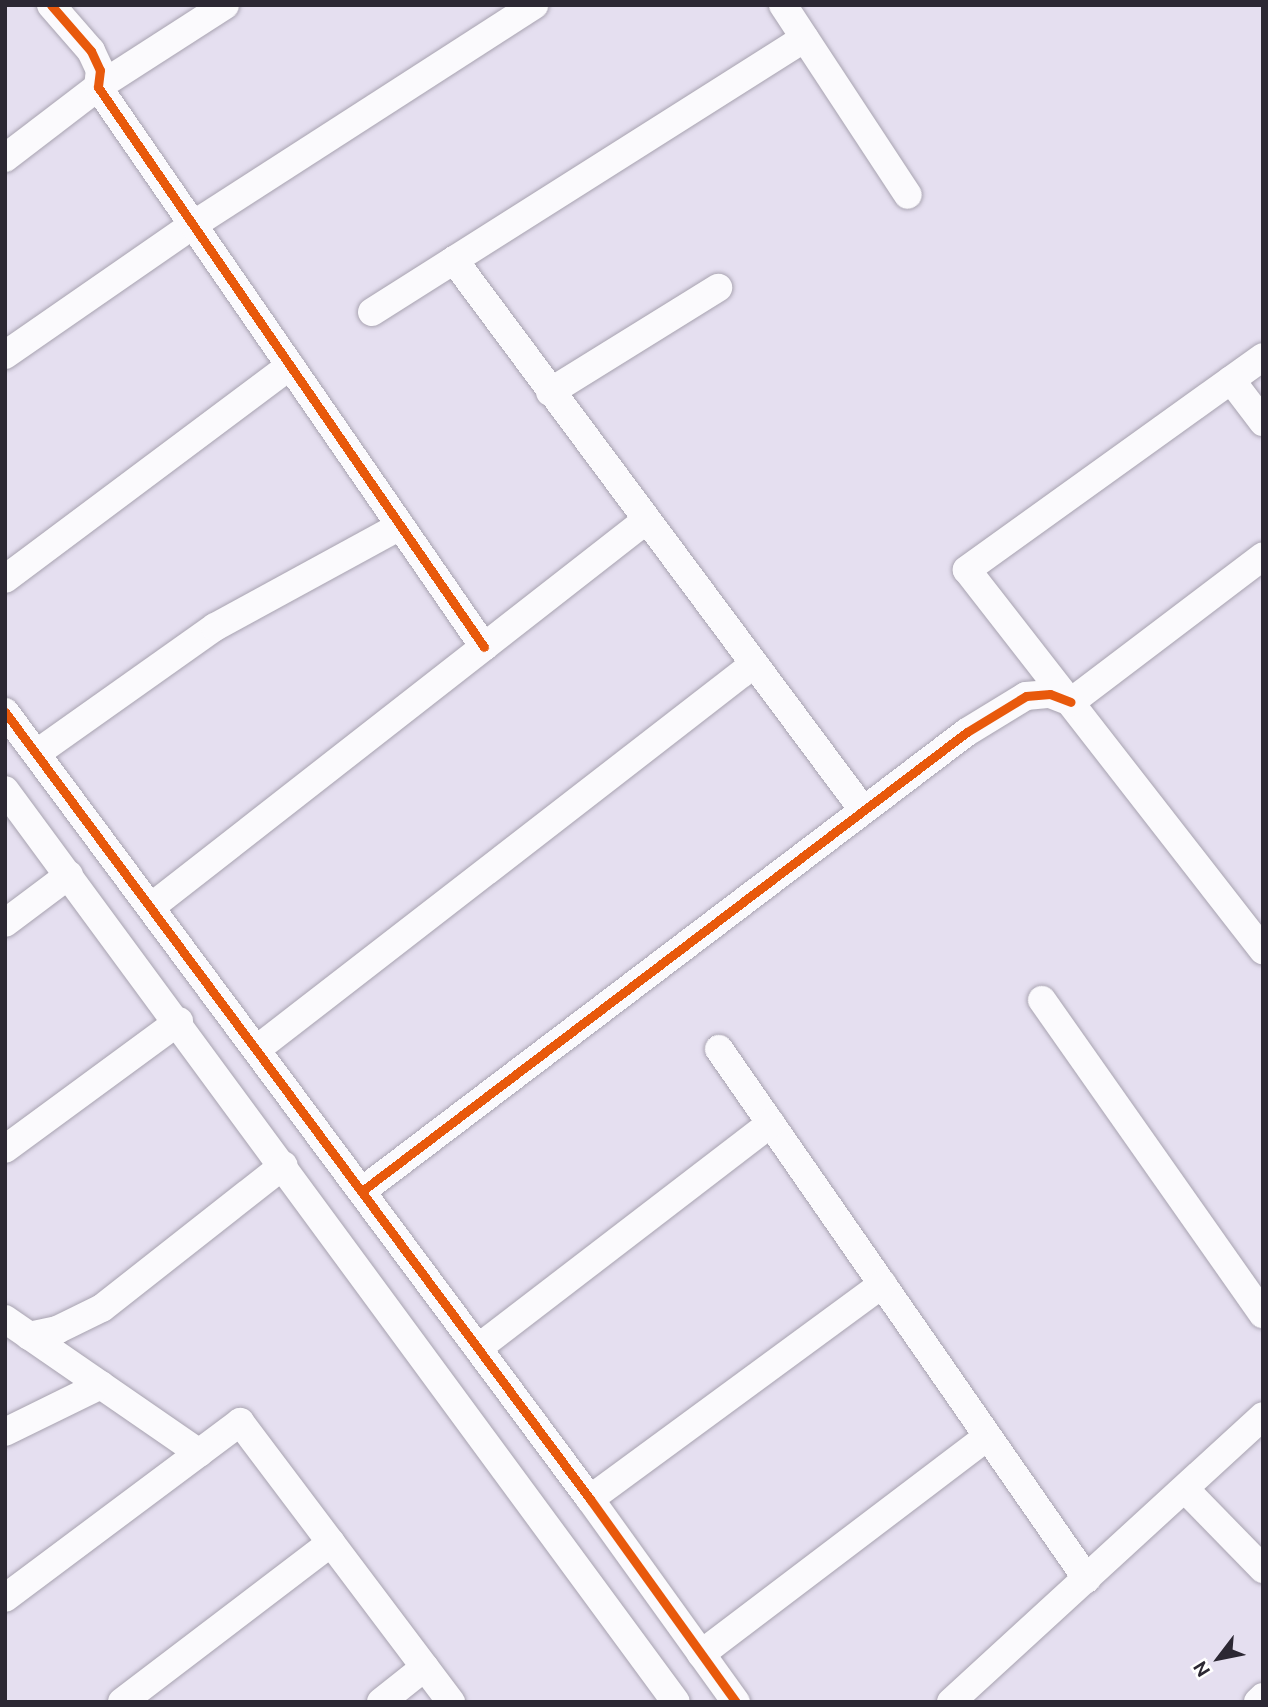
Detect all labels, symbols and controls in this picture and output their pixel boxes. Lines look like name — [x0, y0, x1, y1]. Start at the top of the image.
north arrow — [1184, 1623, 1254, 1693]
text: N — [1188, 1657, 1214, 1681]

